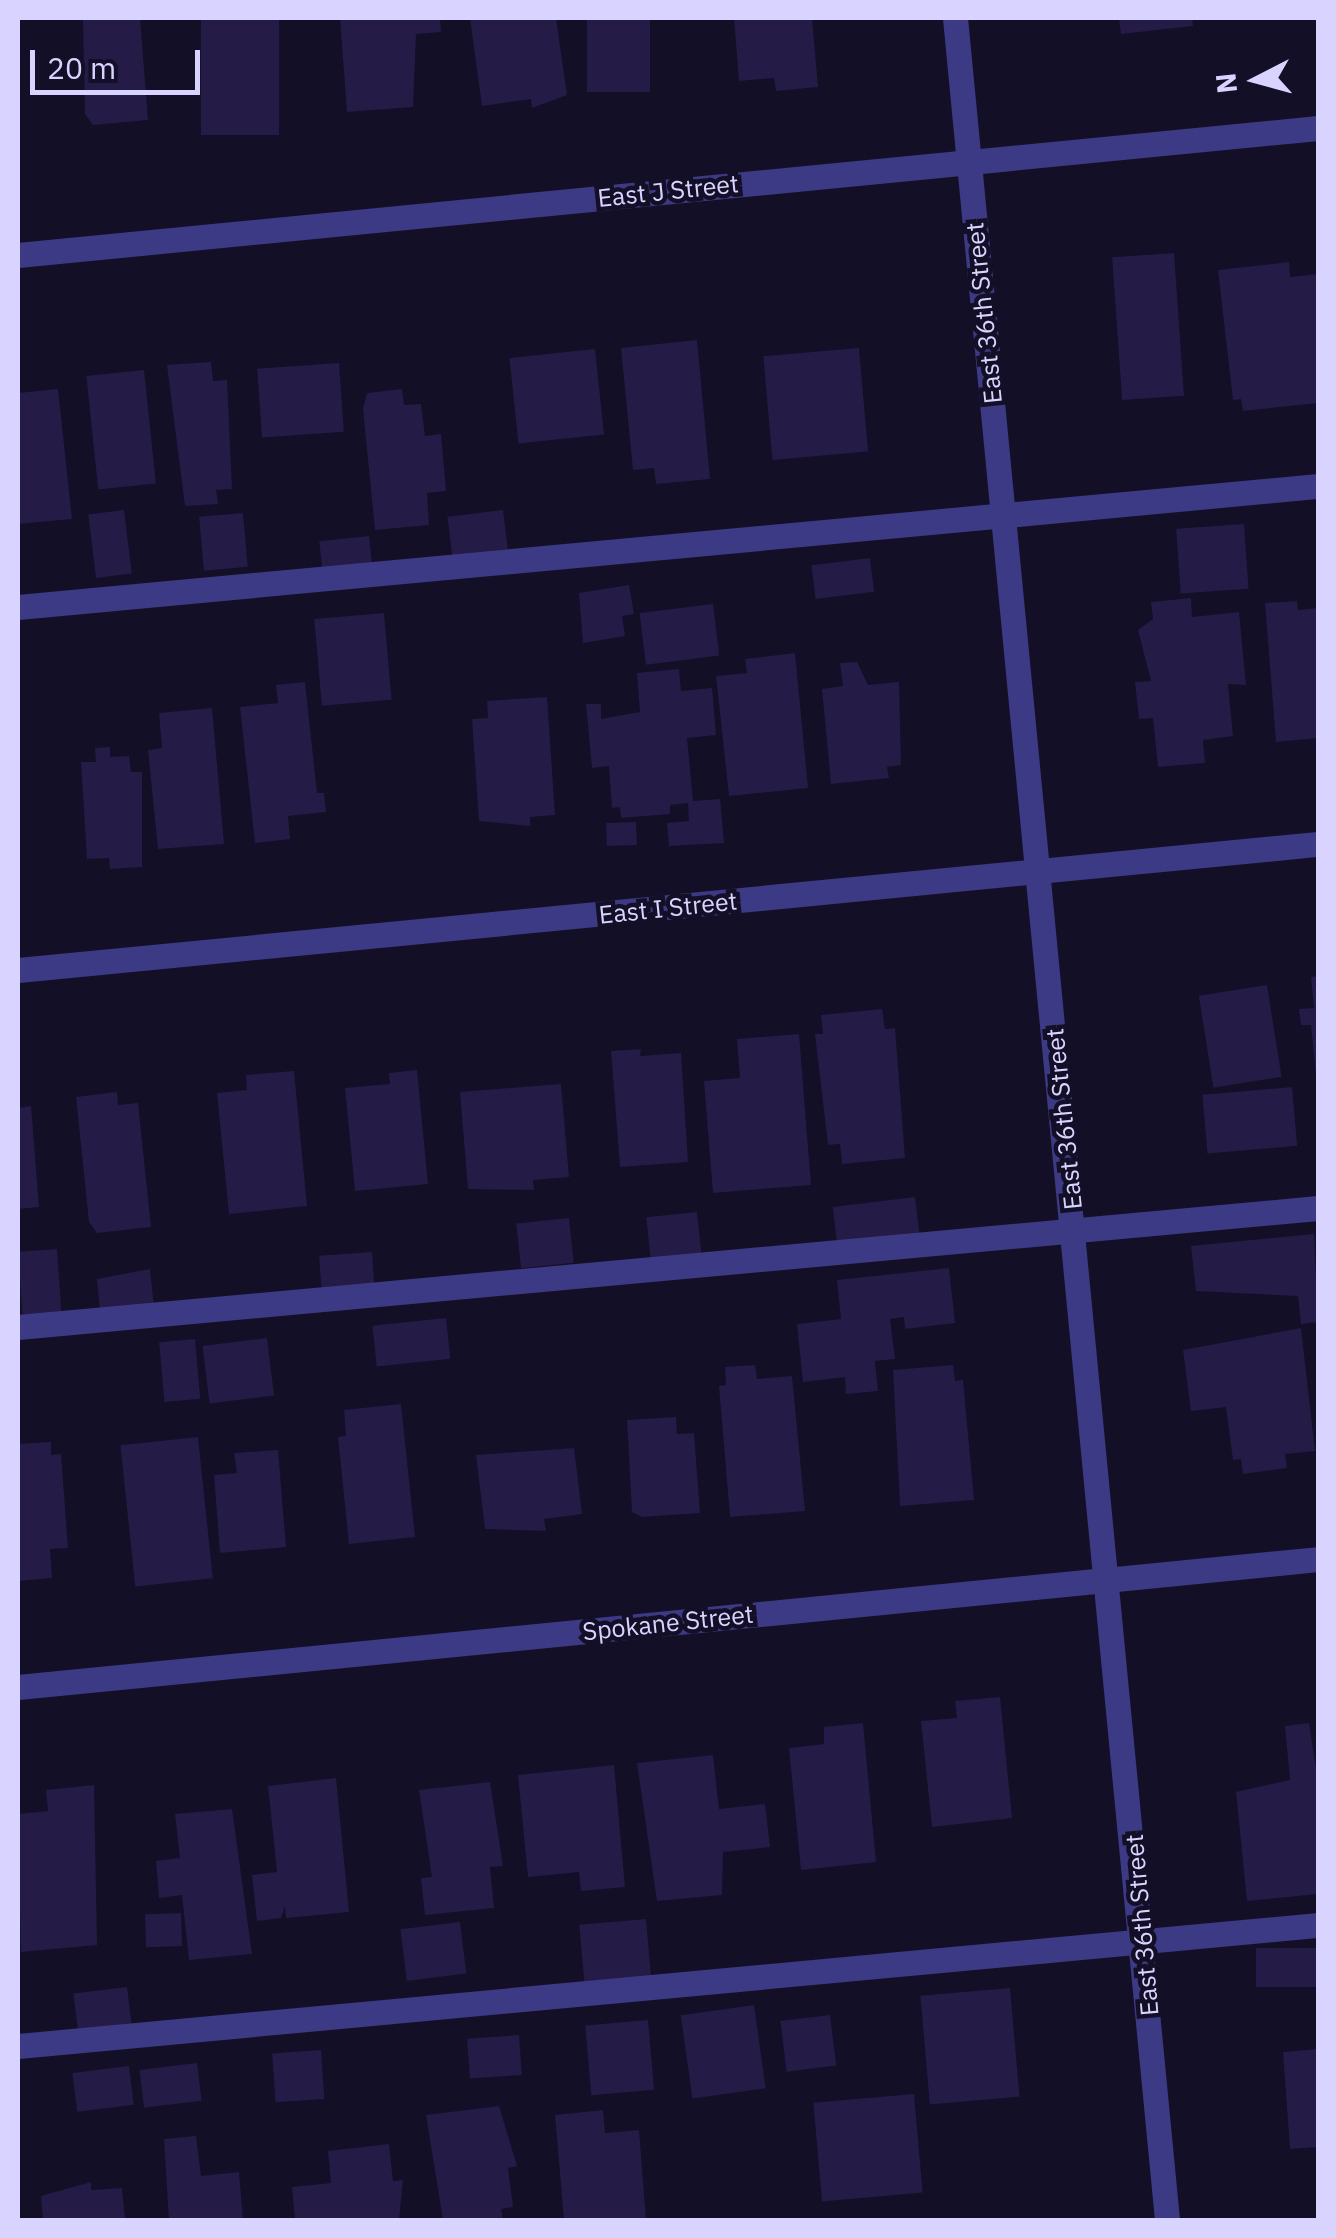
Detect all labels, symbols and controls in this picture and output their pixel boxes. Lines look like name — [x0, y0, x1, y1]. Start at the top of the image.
scale bar — [35, 30, 205, 92]
north arrow — [1206, 30, 1306, 130]
text: 20 m — [47, 48, 116, 87]
text: N — [1206, 71, 1245, 95]
street label: East J Street — [596, 169, 740, 213]
street label: East 36th Street — [960, 221, 1008, 405]
street label: East I Street — [597, 886, 739, 930]
street label: East 36th Street — [1040, 1027, 1088, 1211]
street label: Spokane Street — [581, 1599, 755, 1647]
street label: East 36th Street — [1119, 1833, 1165, 2017]

